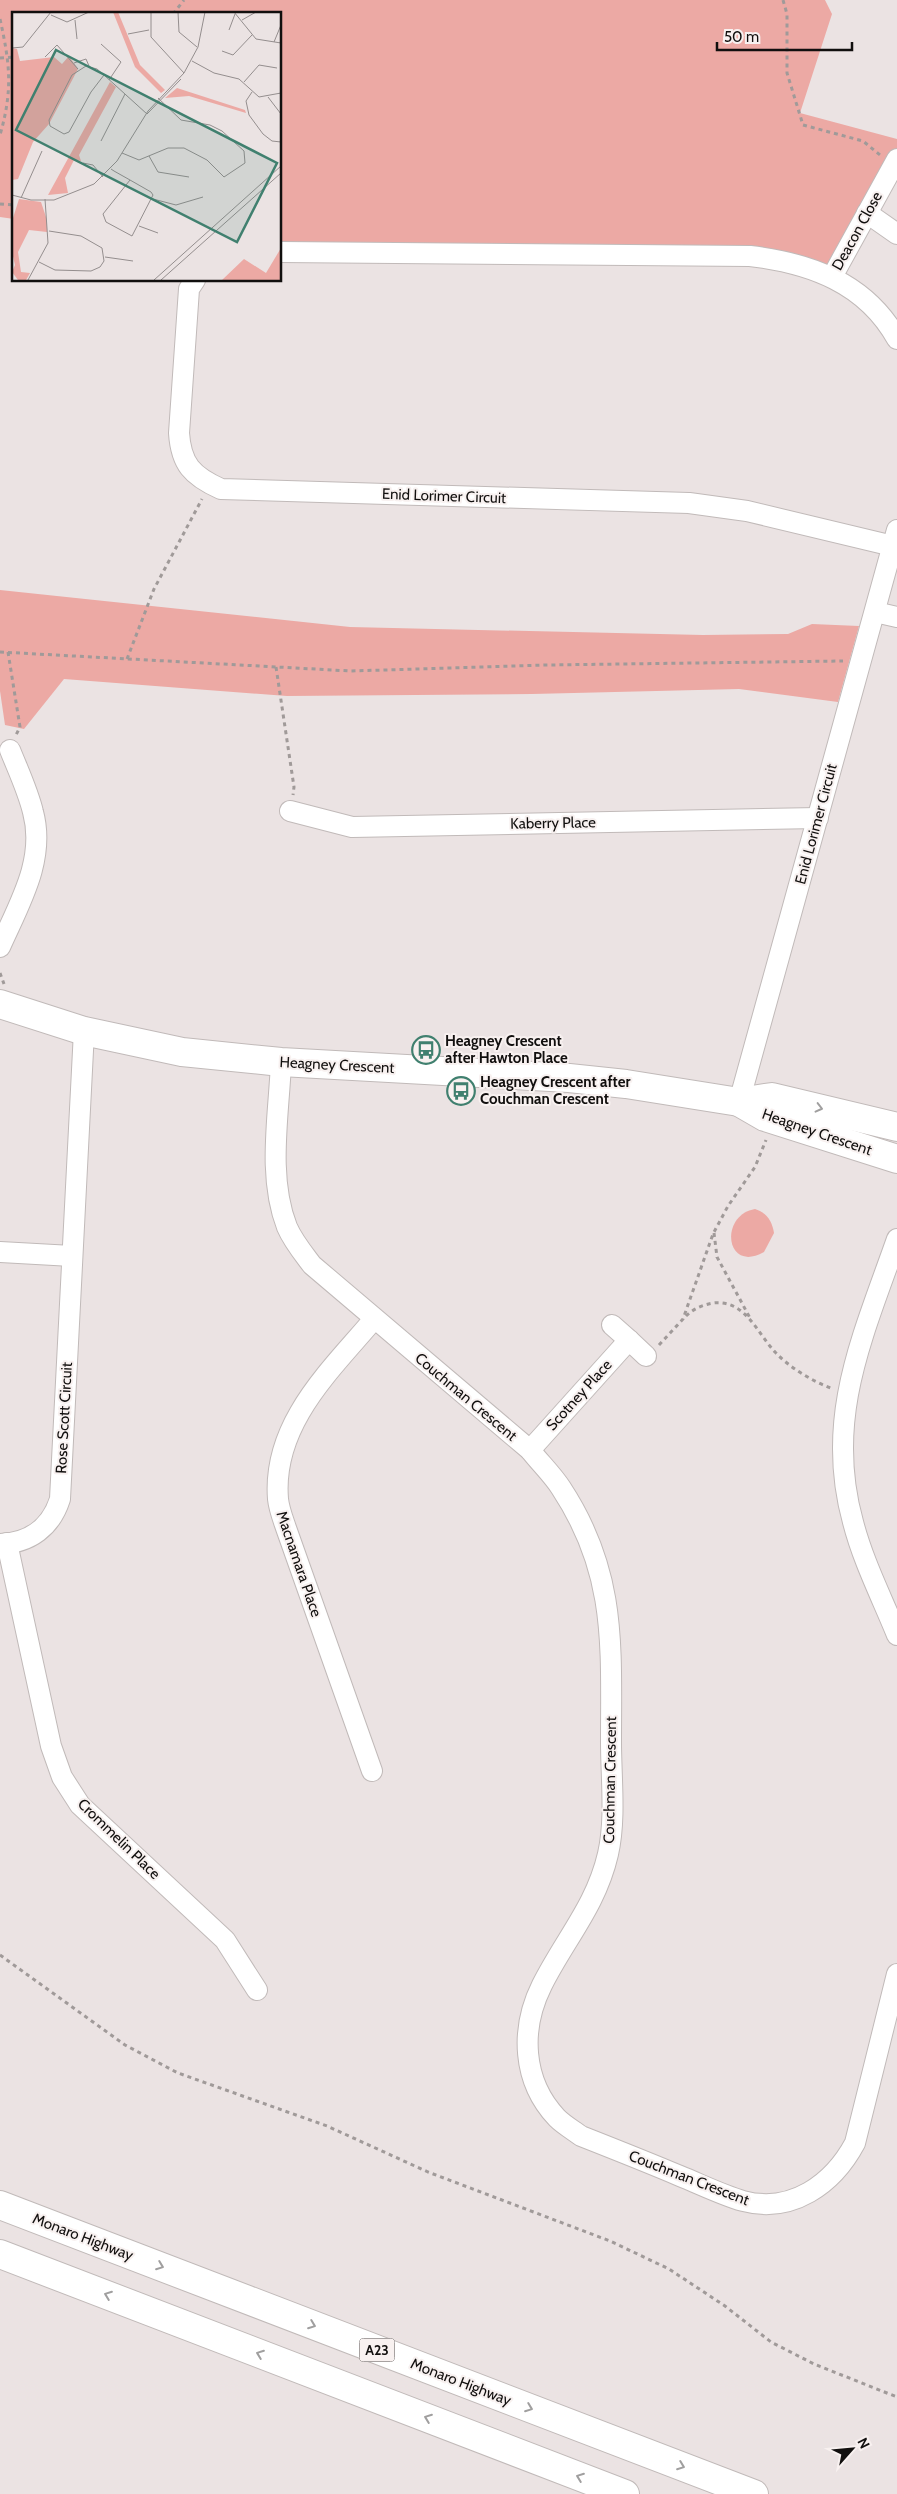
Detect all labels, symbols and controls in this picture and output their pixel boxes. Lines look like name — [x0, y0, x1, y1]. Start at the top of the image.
inset map — [12, 12, 281, 281]
scale bar — [717, 20, 852, 52]
text: 50 m — [724, 28, 759, 46]
street label: Deacon Close — [828, 188, 886, 274]
street label: Enid Lorimer Circuit — [382, 485, 506, 507]
street label: Enid Lorimer Circuit — [791, 762, 841, 886]
street label: Kaberry Place — [510, 813, 596, 833]
place label: Heagney Crescent after Hawton Place — [445, 1032, 568, 1067]
bus stop icon: Heagney Crescent after Hawton Place — [411, 1035, 441, 1065]
street label: Heagney Crescent — [279, 1053, 395, 1077]
place label: Heagney Crescent after Couchman Crescent — [480, 1073, 630, 1108]
bus stop icon: Heagney Crescent after Couchman Crescent — [446, 1076, 476, 1106]
one-way arrow — [815, 1102, 824, 1113]
street label: Heagney Crescent — [760, 1105, 874, 1159]
street label: Couchman Crescent — [411, 1349, 521, 1445]
street label: Scotney Place — [542, 1356, 616, 1434]
street label: Rose Scott Circuit — [52, 1362, 76, 1474]
street label: Macnamara Place — [272, 1509, 326, 1620]
street label: Couchman Crescent — [600, 1716, 620, 1844]
street label: Crommelin Place — [74, 1795, 164, 1883]
street label: Couchman Crescent — [626, 2147, 752, 2209]
street label: Monaro Highway — [30, 2210, 136, 2265]
one-way arrow — [155, 2260, 164, 2271]
one-way arrow — [105, 2291, 113, 2301]
one-way arrow — [307, 2319, 315, 2329]
road number: A23 — [360, 2338, 394, 2362]
one-way arrow — [256, 2350, 265, 2360]
street label: Monaro Highway — [408, 2355, 514, 2410]
one-way arrow — [524, 2402, 533, 2412]
one-way arrow — [424, 2414, 433, 2424]
north arrow — [827, 2424, 877, 2474]
text: N — [853, 2435, 874, 2452]
one-way arrow — [676, 2460, 684, 2470]
one-way arrow — [576, 2472, 585, 2483]

